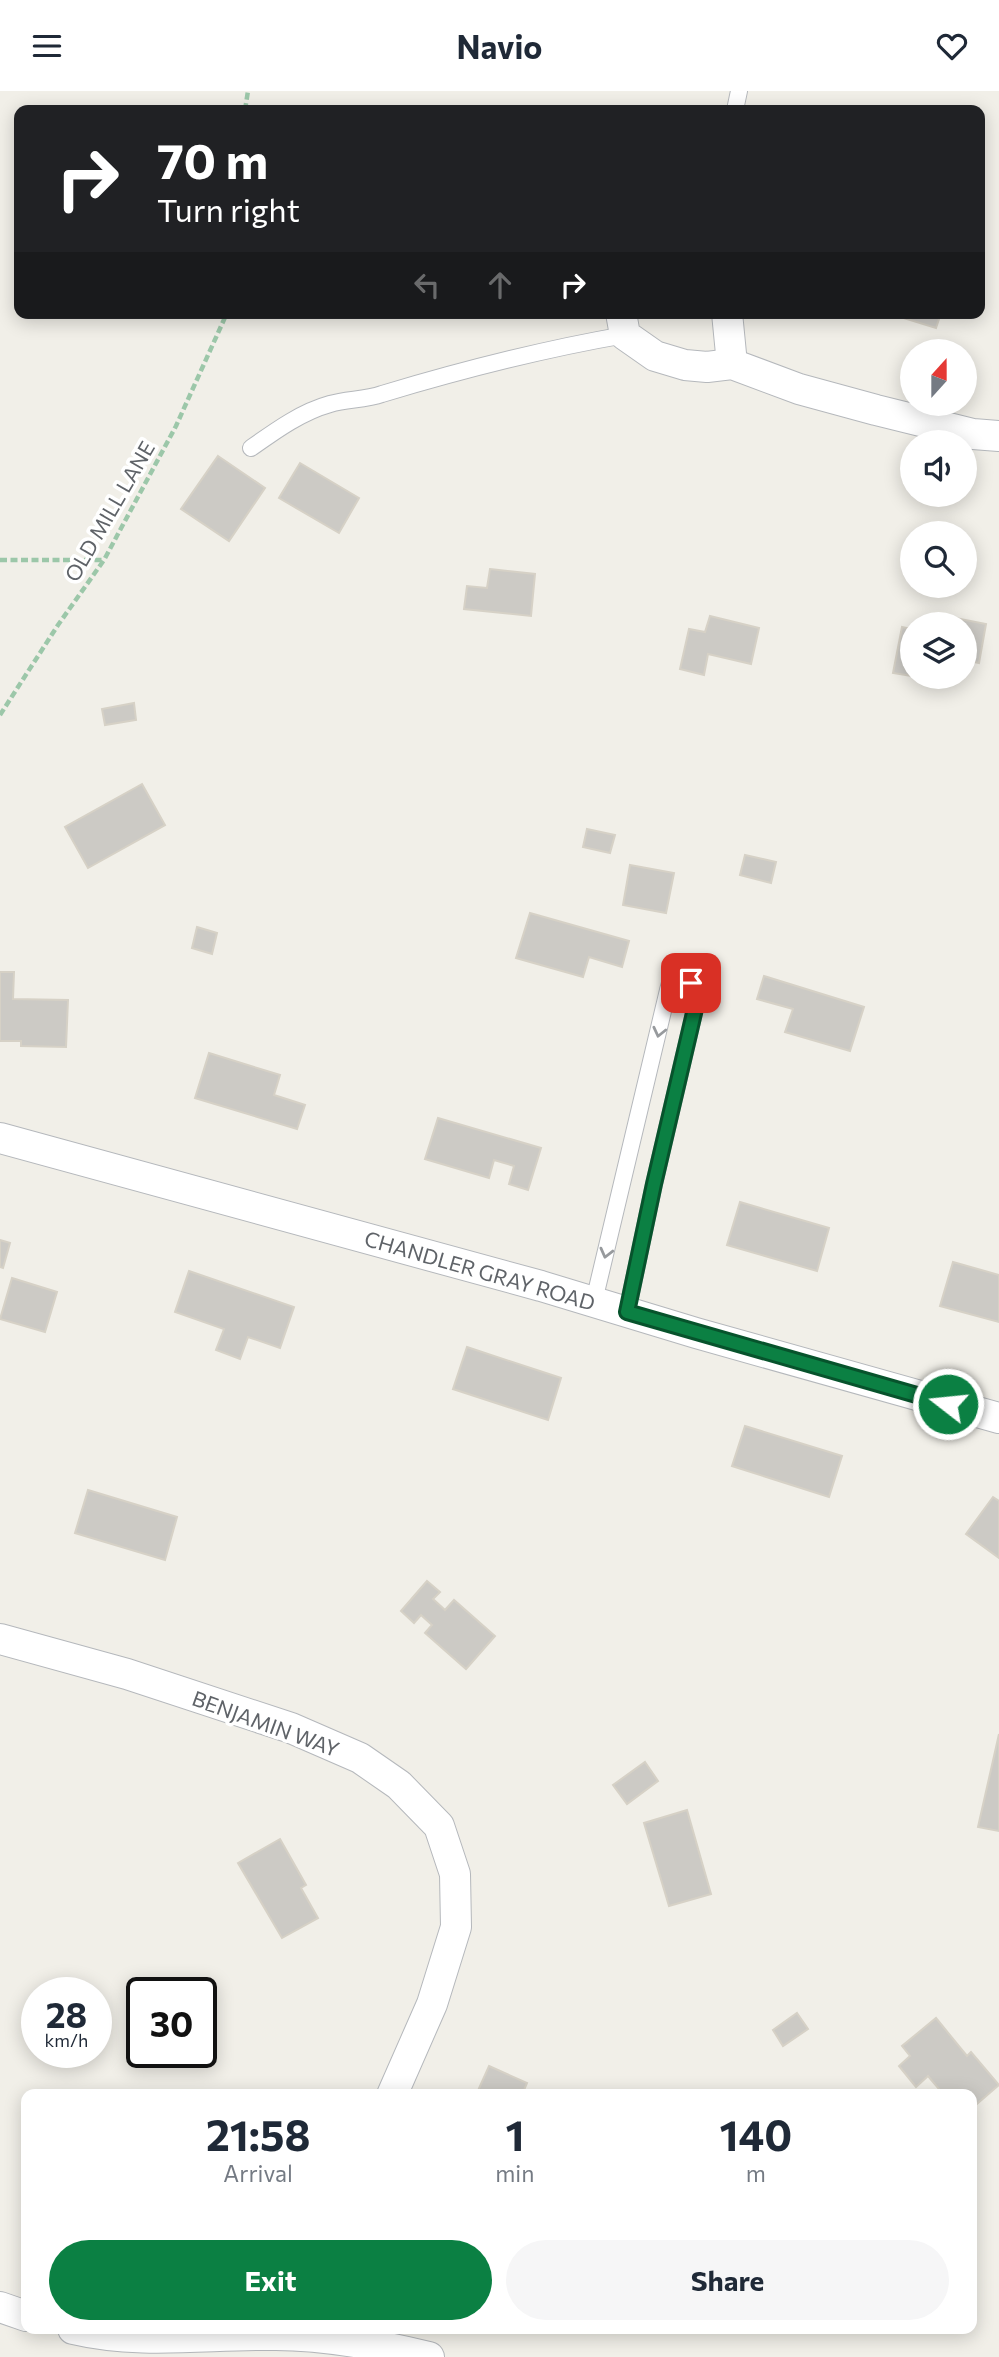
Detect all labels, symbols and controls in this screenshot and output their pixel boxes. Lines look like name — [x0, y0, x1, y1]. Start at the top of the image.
text: Navio — [457, 26, 542, 66]
icon: menu — [28, 27, 66, 65]
icon: heart — [933, 27, 971, 65]
text: 70 m — [157, 129, 268, 189]
icon: right — [42, 133, 133, 224]
text: Turn right — [157, 189, 300, 229]
icon: left — [408, 266, 446, 304]
icon: ahead — [481, 266, 519, 304]
icon: right — [554, 266, 592, 304]
north arrow — [900, 339, 976, 417]
map controls — [900, 339, 977, 689]
button: sound — [900, 430, 977, 507]
street label: OLD MILL LANE — [59, 437, 159, 585]
button: search — [900, 521, 977, 598]
button: layers — [900, 612, 977, 689]
pin — [661, 953, 721, 1013]
icon: arrive — [672, 964, 710, 1002]
one-way arrow — [653, 1026, 667, 1038]
street label: CHANDLER GRAY ROAD — [362, 1225, 598, 1315]
one-way arrow — [600, 1247, 614, 1259]
position arrow — [911, 1367, 985, 1441]
street label: BENJAMIN WAY — [189, 1685, 343, 1761]
speed limit sign: 30 — [126, 1977, 217, 2068]
text: 28 — [46, 1992, 87, 2035]
text: km/h — [45, 2029, 88, 2051]
text: 21:58 — [206, 2108, 310, 2160]
text: 1 — [505, 2108, 524, 2160]
text: 140 — [719, 2108, 792, 2160]
text: Arrival — [223, 2159, 293, 2187]
text: min — [495, 2159, 534, 2187]
text: m — [746, 2159, 766, 2187]
button: Exit — [49, 2240, 492, 2320]
button: Share — [506, 2240, 949, 2320]

